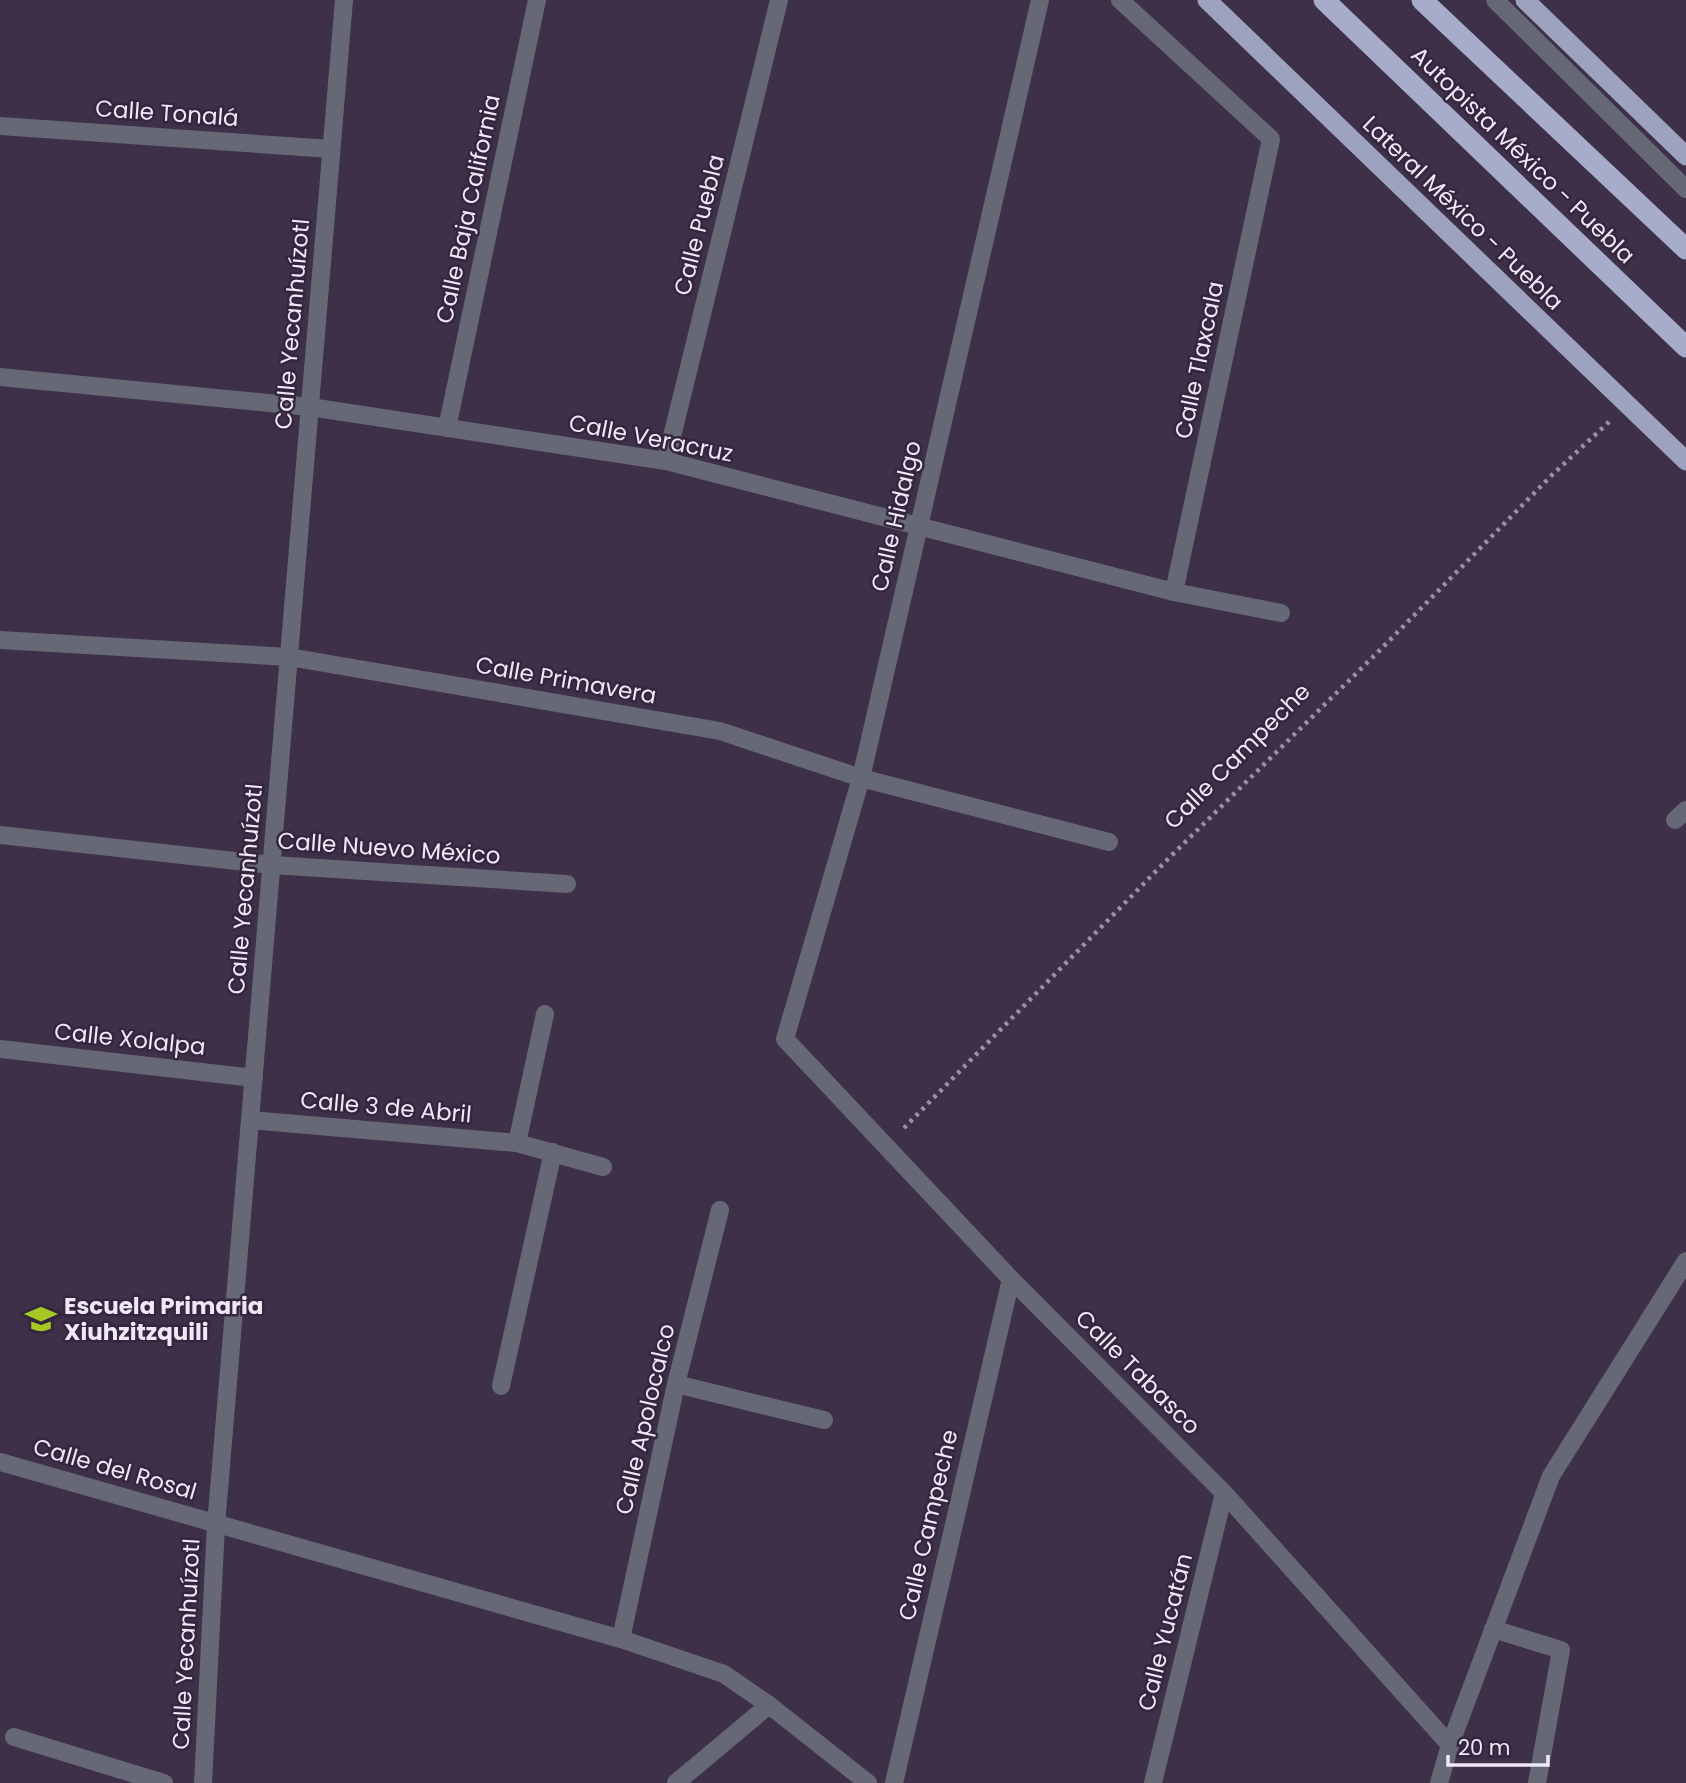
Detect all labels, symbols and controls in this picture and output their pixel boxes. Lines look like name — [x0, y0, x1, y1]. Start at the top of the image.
street label: Autopista México - Puebla — [1404, 39, 1642, 271]
street label: Calle Baja California — [428, 91, 508, 327]
street label: Calle Tonalá — [94, 92, 240, 134]
street label: Lateral México - Puebla — [1356, 109, 1570, 317]
street label: Calle Puebla — [666, 151, 732, 299]
street label: Calle Yecanhuízotl — [267, 217, 317, 431]
street label: Calle Tlaxcala — [1167, 278, 1231, 442]
street label: Calle Veracruz — [566, 406, 736, 470]
street label: Calle Hidalgo — [863, 438, 929, 594]
street label: Calle Primavera — [473, 648, 659, 712]
street label: Calle Campeche — [1157, 676, 1317, 836]
street label: Calle Yecanhuízotl — [220, 782, 270, 996]
street label: Calle Nuevo México — [276, 824, 502, 872]
street label: Calle Xolalpa — [53, 1015, 207, 1063]
street label: Calle 3 de Abril — [299, 1084, 473, 1130]
place label: Escuela Primaria Xiuhzitzquili — [64, 1290, 263, 1348]
school or university icon: Escuela Primaria Xiuhzitzquili — [24, 1302, 58, 1336]
street label: Calle Tabasco — [1068, 1302, 1208, 1442]
street label: Calle Apolocalco — [607, 1320, 683, 1518]
street label: Calle Campeche — [891, 1427, 965, 1623]
street label: Calle del Rosal — [30, 1430, 200, 1508]
street label: Calle Yecanhuízotl — [164, 1538, 208, 1750]
street label: Calle Yucatán — [1130, 1550, 1200, 1714]
scale bar — [1448, 1724, 1548, 1768]
text: 20 m — [1458, 1733, 1511, 1762]

